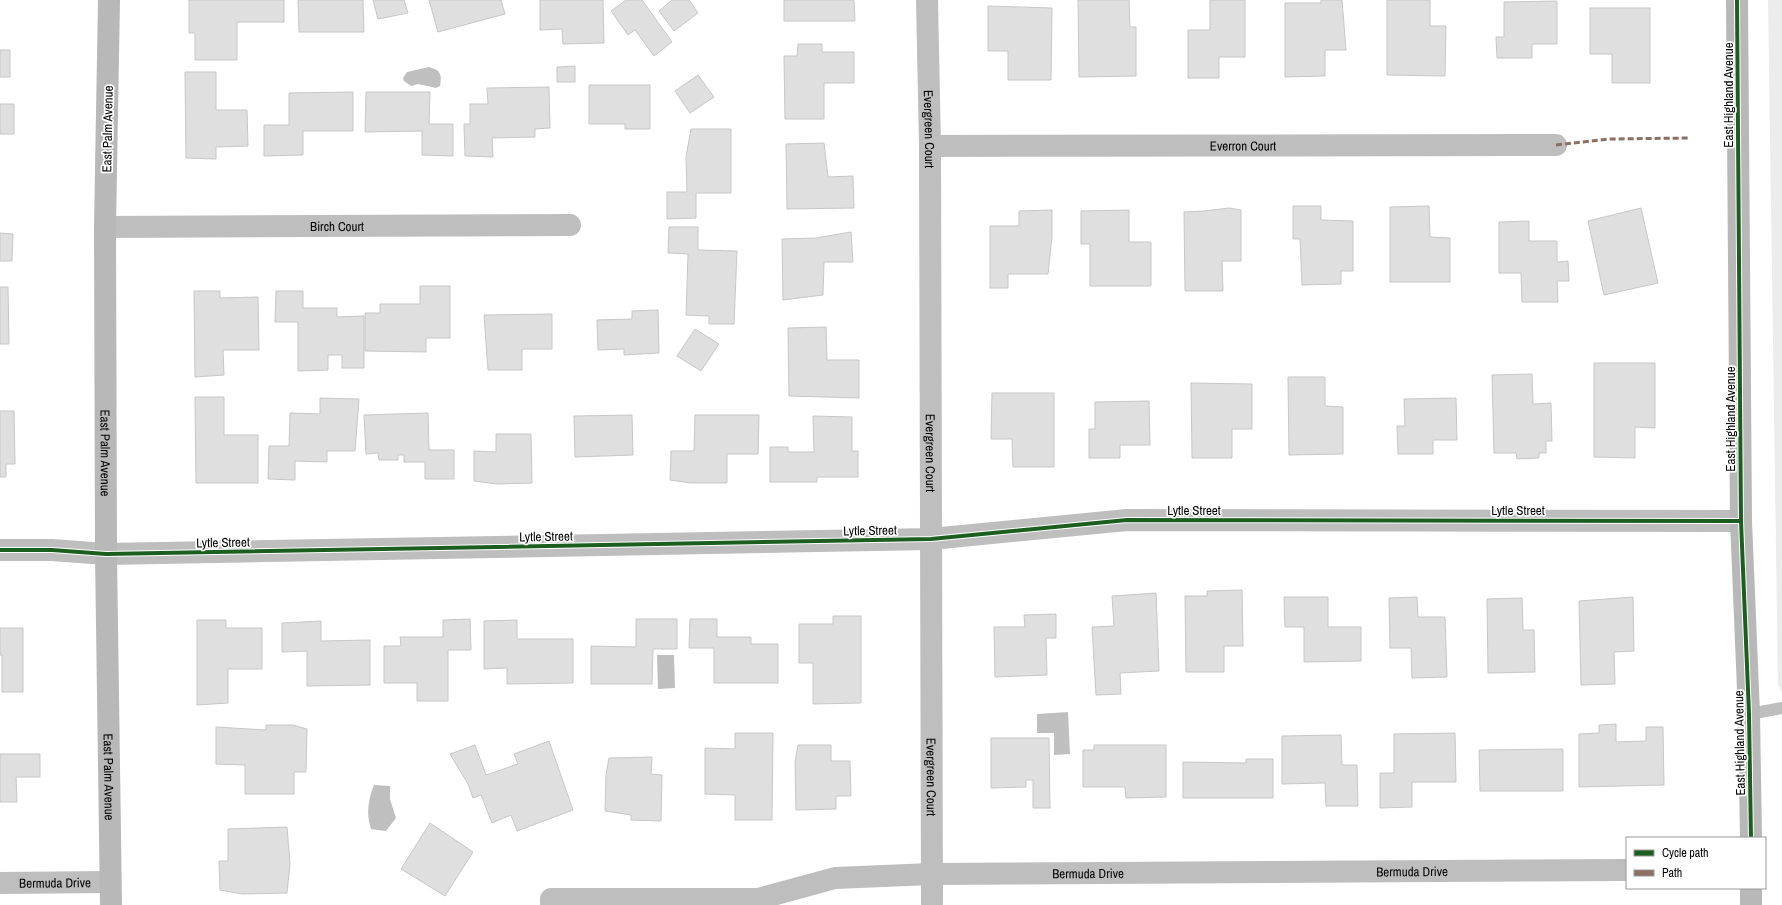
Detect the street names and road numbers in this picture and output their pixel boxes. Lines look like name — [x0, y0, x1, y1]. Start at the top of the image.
street label: East Highland Avenue — [1720, 42, 1737, 148]
street label: East Palm Avenue — [98, 85, 117, 173]
street label: Evergreen Court — [920, 90, 938, 168]
street label: Everron Court — [1210, 137, 1276, 155]
street label: Birch Court — [310, 218, 364, 235]
street label: East Highland Avenue — [1722, 366, 1739, 472]
street label: East Palm Avenue — [97, 409, 114, 497]
street label: Evergreen Court — [922, 414, 939, 492]
street label: Lytle Street — [1167, 502, 1221, 519]
street label: Lytle Street — [1491, 502, 1545, 519]
street label: Lytle Street — [843, 522, 897, 539]
street label: Lytle Street — [519, 528, 573, 545]
street label: Lytle Street — [196, 534, 250, 551]
street label: East Highland Avenue — [1730, 690, 1749, 796]
street label: East Palm Avenue — [100, 733, 118, 821]
street label: Evergreen Court — [923, 738, 940, 816]
street label: Bermuda Drive — [1376, 863, 1448, 880]
street label: Bermuda Drive — [1052, 865, 1124, 882]
street label: Bermuda Drive — [19, 874, 91, 892]

